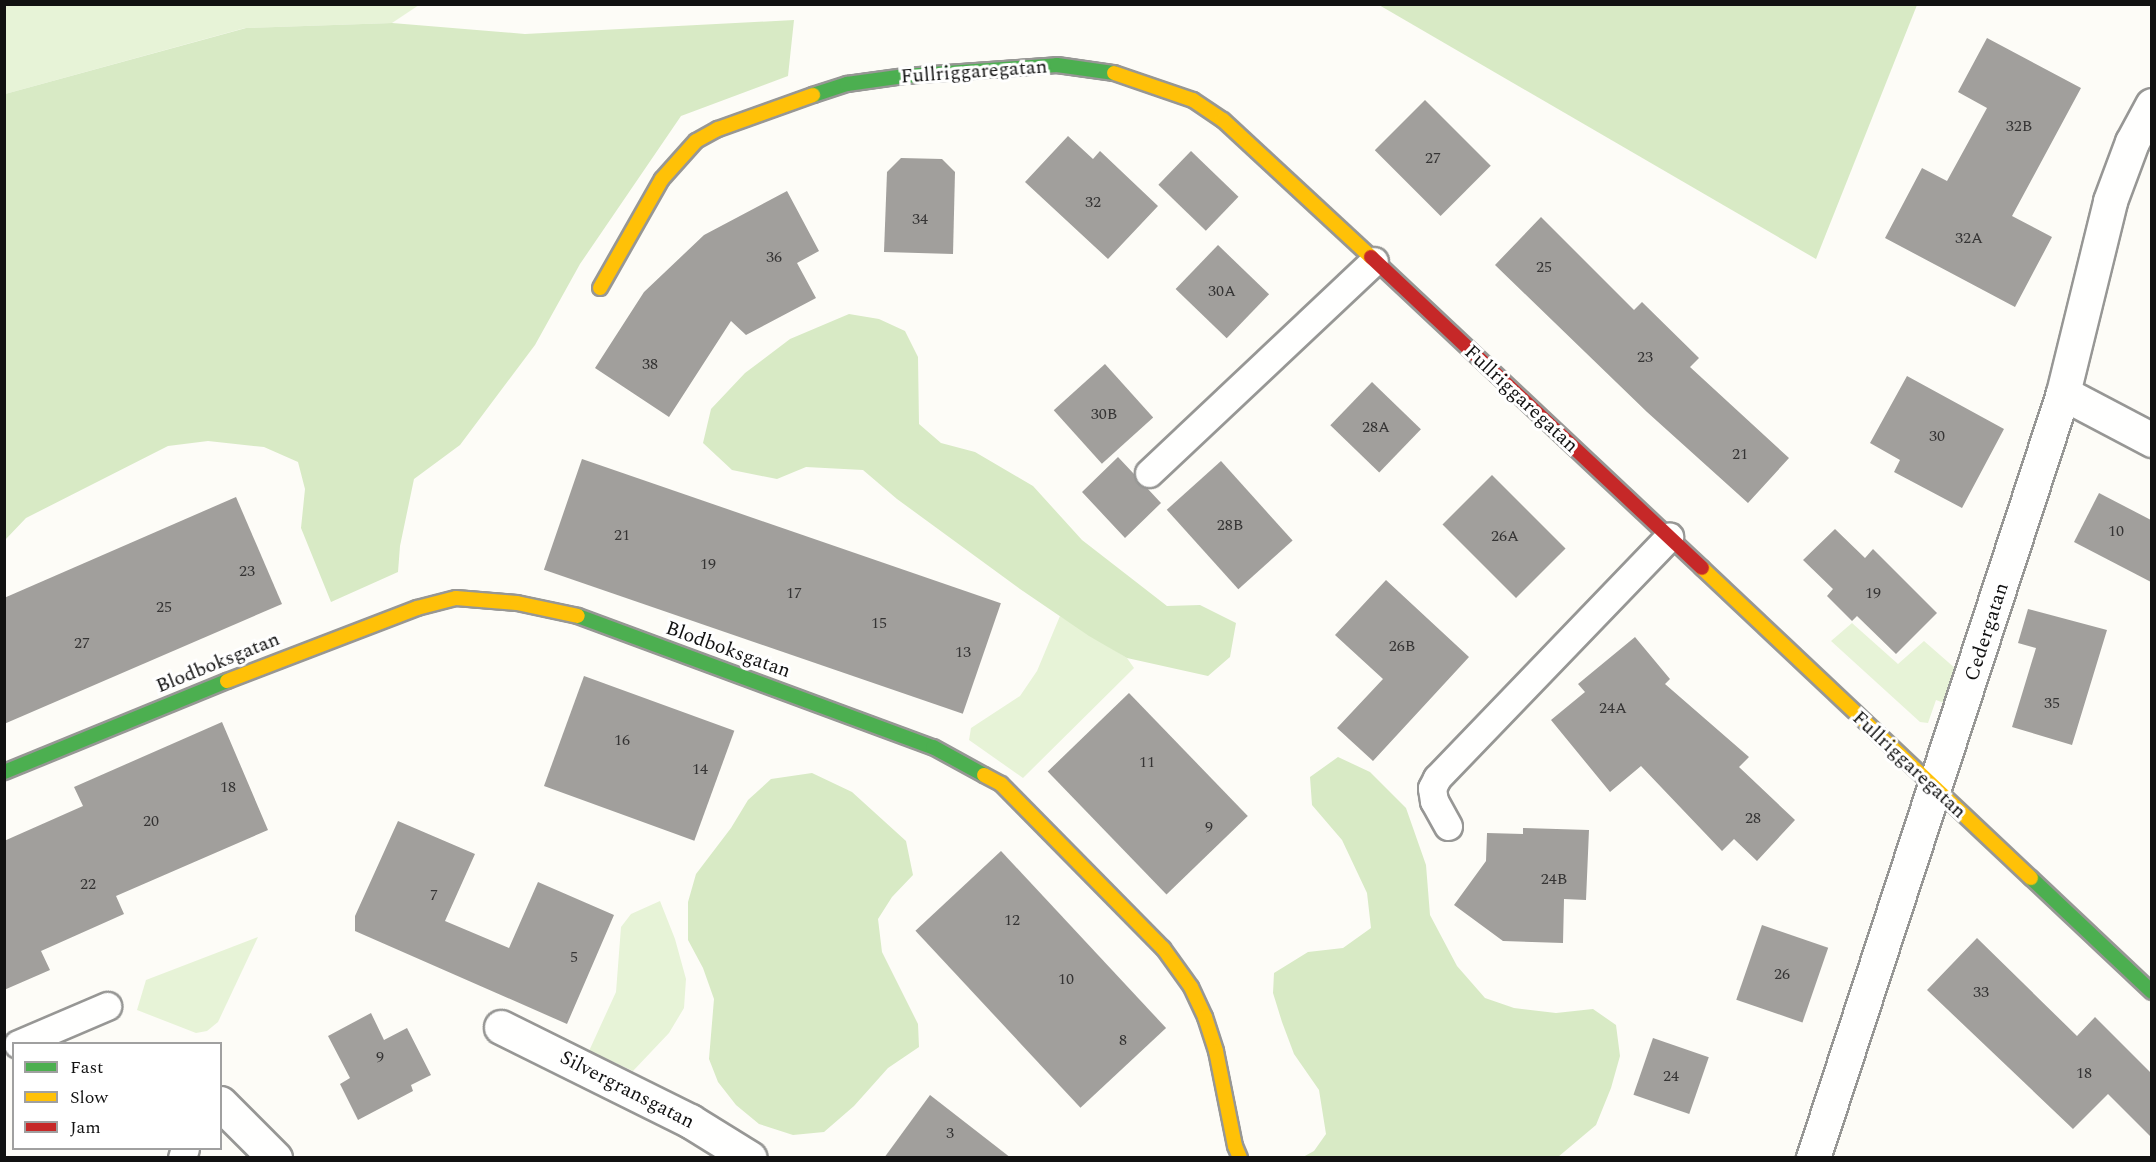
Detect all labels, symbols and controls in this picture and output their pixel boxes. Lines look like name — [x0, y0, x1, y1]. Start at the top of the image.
street label: Fullriggaregatan — [900, 55, 1048, 89]
house number: 32B — [2006, 116, 2032, 136]
house number: 27 — [1425, 148, 1441, 168]
house number: 32 — [1085, 192, 1101, 212]
house number: 34 — [912, 209, 928, 229]
house number: 32A — [1955, 228, 1983, 248]
house number: 36 — [766, 247, 782, 267]
house number: 25 — [1536, 257, 1552, 277]
house number: 30A — [1208, 281, 1236, 301]
street label: Fullriggaregatan — [1459, 340, 1583, 458]
house number: 23 — [1637, 347, 1653, 367]
house number: 38 — [642, 354, 658, 374]
house number: 30B — [1091, 404, 1117, 424]
house number: 28A — [1362, 417, 1390, 437]
house number: 30 — [1929, 426, 1945, 446]
house number: 21 — [1732, 444, 1748, 464]
house number: 28B — [1217, 515, 1243, 535]
house number: 10 — [2108, 521, 2124, 541]
house number: 21 — [614, 525, 630, 545]
house number: 26A — [1491, 526, 1519, 546]
house number: 19 — [700, 554, 716, 574]
house number: 23 — [239, 561, 255, 581]
street label: Cedergatan — [1960, 580, 2014, 684]
house number: 17 — [786, 583, 802, 603]
house number: 19 — [1865, 583, 1881, 603]
house number: 25 — [156, 597, 172, 617]
house number: 15 — [871, 613, 887, 633]
street label: Blodboksgatan — [662, 616, 794, 684]
street label: Blodboksgatan — [153, 627, 283, 699]
house number: 27 — [74, 633, 90, 653]
house number: 26B — [1389, 636, 1415, 656]
house number: 13 — [955, 642, 971, 662]
house number: 35 — [2044, 693, 2060, 713]
house number: 24A — [1599, 698, 1627, 718]
street label: Fullriggaregatan — [1847, 706, 1971, 824]
house number: 16 — [614, 730, 630, 750]
house number: 11 — [1139, 752, 1155, 772]
house number: 14 — [692, 759, 708, 779]
house number: 18 — [220, 777, 236, 797]
house number: 28 — [1745, 808, 1761, 828]
house number: 20 — [143, 811, 159, 831]
house number: 9 — [1205, 817, 1213, 837]
house number: 24B — [1541, 869, 1567, 889]
house number: 22 — [80, 874, 96, 894]
house number: 7 — [430, 885, 438, 905]
house number: 12 — [1004, 910, 1020, 930]
house number: 5 — [570, 947, 578, 967]
house number: 26 — [1774, 964, 1790, 984]
house number: 10 — [1058, 969, 1074, 989]
house number: 33 — [1973, 982, 1989, 1002]
house number: 8 — [1119, 1030, 1127, 1050]
legend — [12, 1042, 222, 1150]
street label: Silvergransgatan — [556, 1046, 698, 1134]
house number: 9 — [376, 1047, 384, 1067]
text: Fast — [70, 1054, 103, 1081]
house number: 18 — [2076, 1063, 2092, 1083]
house number: 24 — [1663, 1066, 1679, 1086]
text: Slow — [70, 1084, 108, 1111]
text: Jam — [70, 1114, 101, 1141]
house number: 3 — [946, 1123, 954, 1143]

